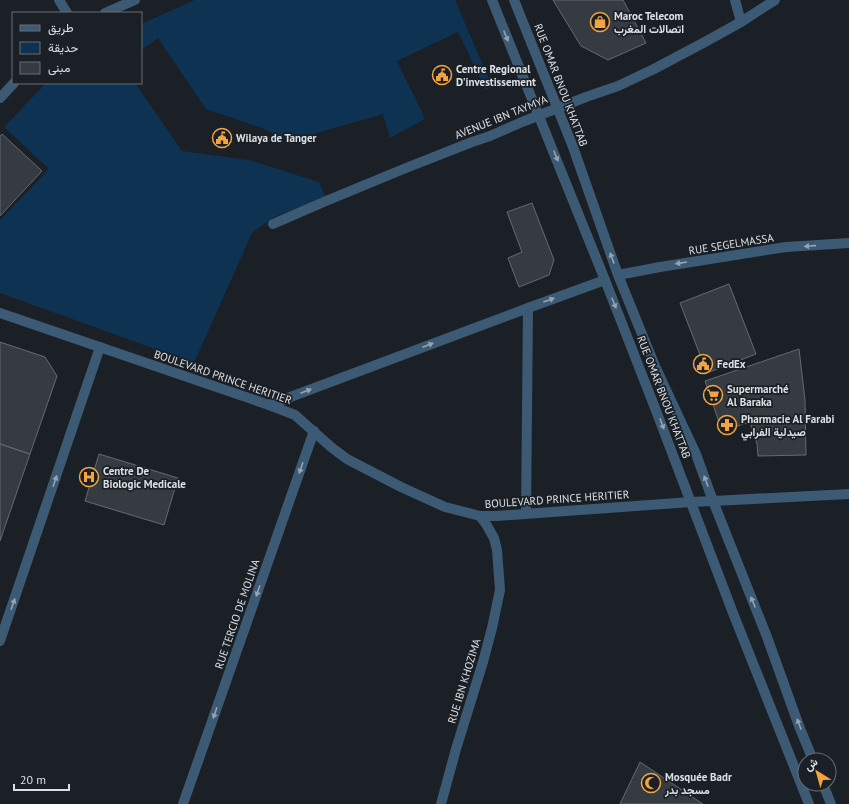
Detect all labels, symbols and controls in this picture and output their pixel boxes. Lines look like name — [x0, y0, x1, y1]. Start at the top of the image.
place label: Maroc Telecom اتصالات المغرب — [614, 9, 684, 36]
shop icon: Maroc Telecom اتصالات المغرب — [589, 11, 611, 33]
legend — [12, 12, 142, 84]
text: طريق — [48, 20, 74, 36]
street label: RUE OMAR BNOU KHATTAB — [531, 22, 591, 148]
one-way arrow — [504, 31, 510, 43]
text: حديقة — [48, 40, 78, 55]
text: مبنى — [48, 60, 70, 76]
place label: Centre Regional D'investissement — [456, 62, 536, 89]
public building icon: Centre Regional D'investissement — [431, 64, 453, 86]
street label: AVENUE IBN TAYMYA — [453, 92, 550, 142]
public building icon: Wilaya de Tanger — [211, 127, 233, 149]
place label: Wilaya de Tanger — [236, 131, 317, 145]
one-way arrow — [553, 151, 559, 163]
street label: RUE SEGELMASSA — [688, 230, 775, 258]
one-way arrow — [804, 242, 816, 249]
one-way arrow — [609, 252, 615, 264]
one-way arrow — [675, 260, 687, 266]
one-way arrow — [544, 297, 556, 303]
one-way arrow — [612, 298, 618, 310]
street label: RUE OMAR BNOU KHATTAB — [634, 334, 694, 460]
one-way arrow — [422, 342, 434, 348]
street label: BOULEVARD PRINCE HERITIER — [152, 347, 294, 407]
public building icon: FedEx — [692, 353, 714, 375]
place label: FedEx — [717, 357, 746, 371]
place label: Supermarché Al Baraka — [727, 382, 789, 409]
supermarket icon: Supermarché Al Baraka — [702, 384, 724, 406]
one-way arrow — [300, 388, 312, 394]
place label: Pharmacie Al Farabi صيدلية الفرابي — [741, 412, 834, 441]
pharmacy icon: Pharmacie Al Farabi صيدلية الفرابي — [716, 414, 738, 436]
one-way arrow — [659, 419, 665, 431]
one-way arrow — [298, 462, 304, 474]
place label: Centre De Biologic Medicale — [103, 464, 186, 491]
hospital icon: Centre De Biologic Medicale — [78, 466, 100, 488]
one-way arrow — [52, 474, 58, 486]
one-way arrow — [702, 475, 708, 487]
street label: BOULEVARD PRINCE HERITIER — [484, 487, 630, 511]
street label: RUE TERCIO DE MOLINA — [212, 557, 263, 671]
one-way arrow — [254, 585, 260, 597]
one-way arrow — [10, 597, 16, 609]
one-way arrow — [750, 597, 756, 608]
street label: RUE IBN KHOZIMA — [444, 636, 484, 725]
one-way arrow — [211, 708, 217, 720]
one-way arrow — [795, 717, 801, 729]
north arrow — [797, 752, 837, 792]
text: ش — [801, 754, 820, 774]
scale bar — [14, 766, 69, 792]
place label: Mosquée Badr مسجد بدر — [664, 770, 732, 797]
text: 20 m — [20, 772, 46, 787]
mosque icon: Mosquée Badr مسجد بدر — [640, 772, 662, 794]

